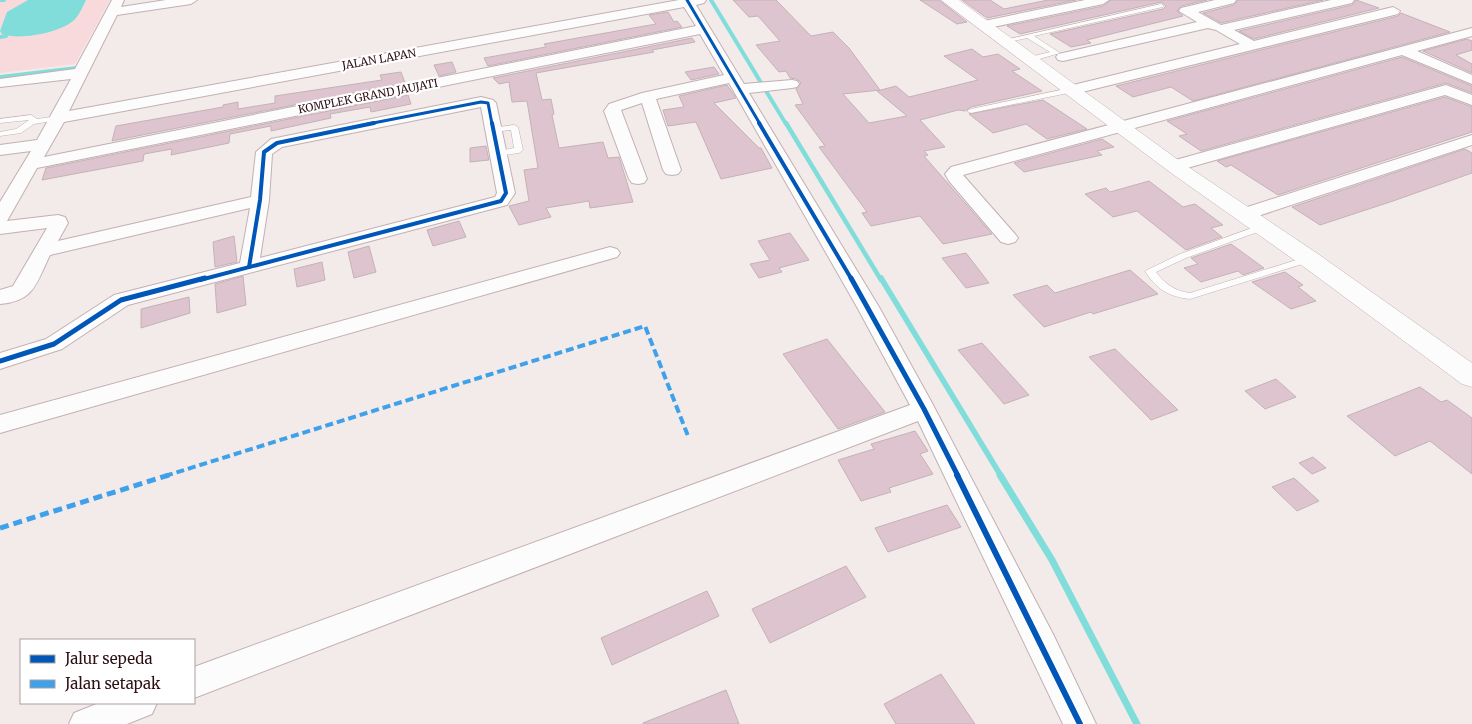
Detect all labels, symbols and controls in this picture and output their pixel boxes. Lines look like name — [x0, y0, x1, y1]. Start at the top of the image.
street label: JALAN LAPAN — [340, 46, 418, 73]
street label: KOMPLEK GRAND JAUJATI — [297, 76, 439, 116]
legend — [20, 639, 195, 704]
text: Jalur sepeda — [64, 649, 152, 668]
text: Jalan setapak — [64, 674, 161, 693]

